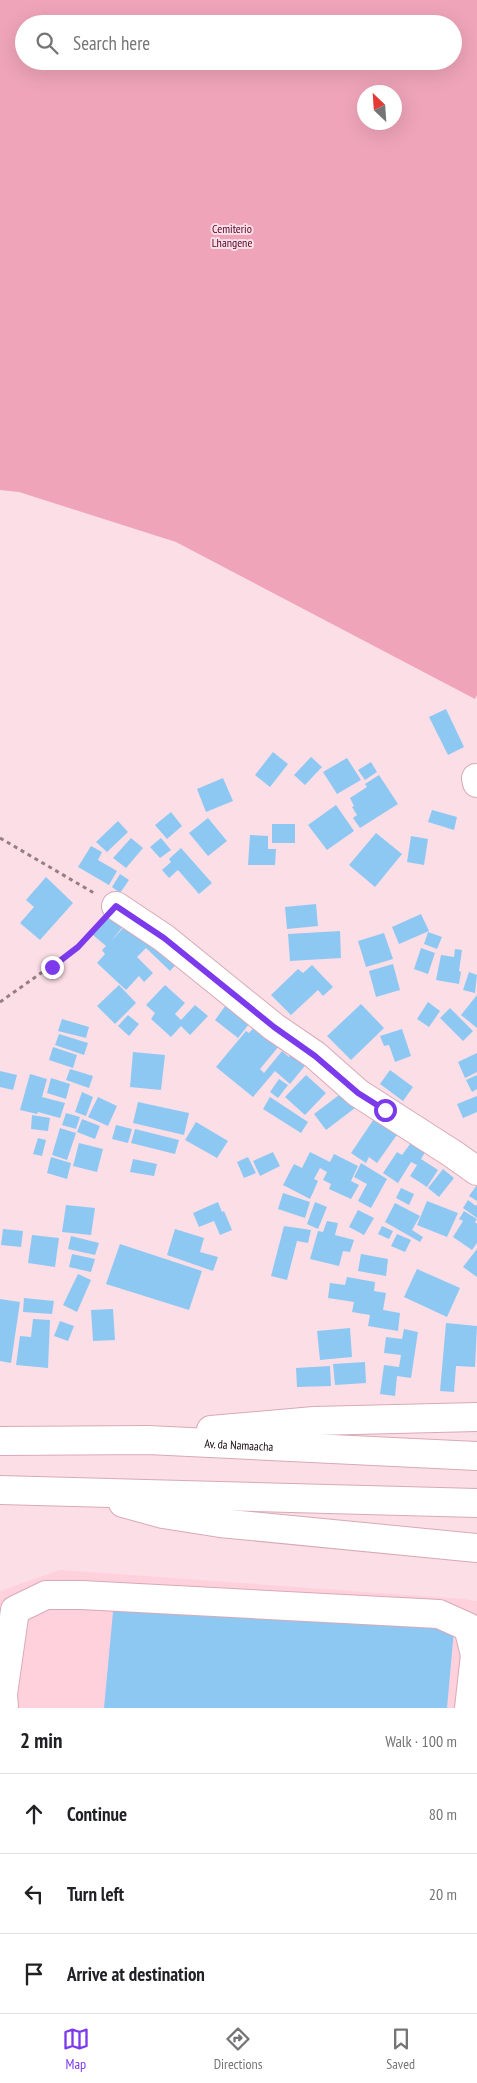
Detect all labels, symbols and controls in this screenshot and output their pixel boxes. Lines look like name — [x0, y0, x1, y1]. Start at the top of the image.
search box — [15, 15, 462, 70]
icon: search — [33, 29, 61, 57]
text: Search here — [73, 31, 150, 55]
north arrow — [357, 85, 402, 130]
park label: Cemiterio Lhangene — [212, 221, 252, 250]
route end — [41, 956, 64, 979]
route start — [374, 1099, 397, 1122]
street label: Av. da Namaacha — [204, 1435, 274, 1454]
text: 2 min — [20, 1727, 62, 1754]
text: Walk · 100 m — [385, 1731, 457, 1751]
icon: ahead — [20, 1800, 48, 1828]
text: Continue — [67, 1802, 127, 1826]
text: 80 m — [429, 1804, 457, 1824]
icon: left — [20, 1880, 48, 1908]
text: Turn left — [67, 1882, 124, 1906]
text: 20 m — [429, 1884, 457, 1904]
icon: arrive — [20, 1960, 48, 1988]
text: Arrive at destination — [67, 1962, 205, 1986]
tab: Map — [62, 2025, 90, 2073]
tab: Directions — [214, 2025, 262, 2073]
tab: Saved — [386, 2025, 415, 2073]

